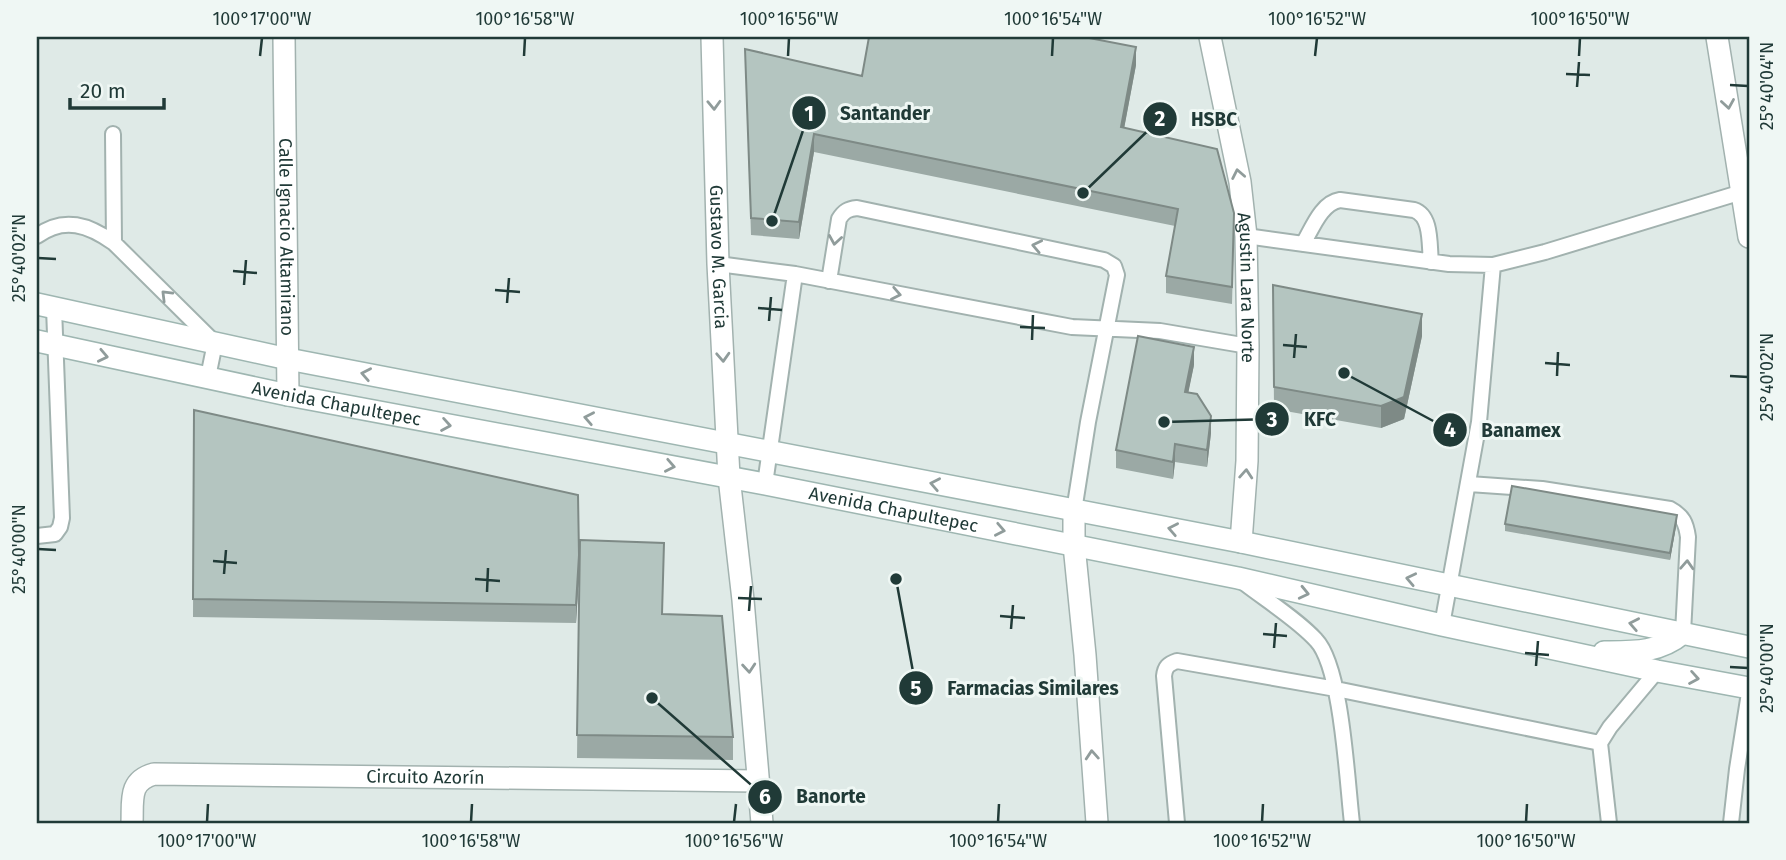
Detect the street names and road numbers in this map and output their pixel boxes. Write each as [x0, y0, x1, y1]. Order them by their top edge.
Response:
street label: Calle Ignacio Altamirano [274, 138, 298, 336]
street label: Gustavo M. Garcia [705, 184, 732, 330]
street label: Agustin Lara Norte [1232, 211, 1259, 363]
street label: Avenida Chapultepec [250, 377, 423, 431]
street label: Avenida Chapultepec [807, 482, 980, 537]
street label: Circuito Azorín [366, 765, 485, 789]

